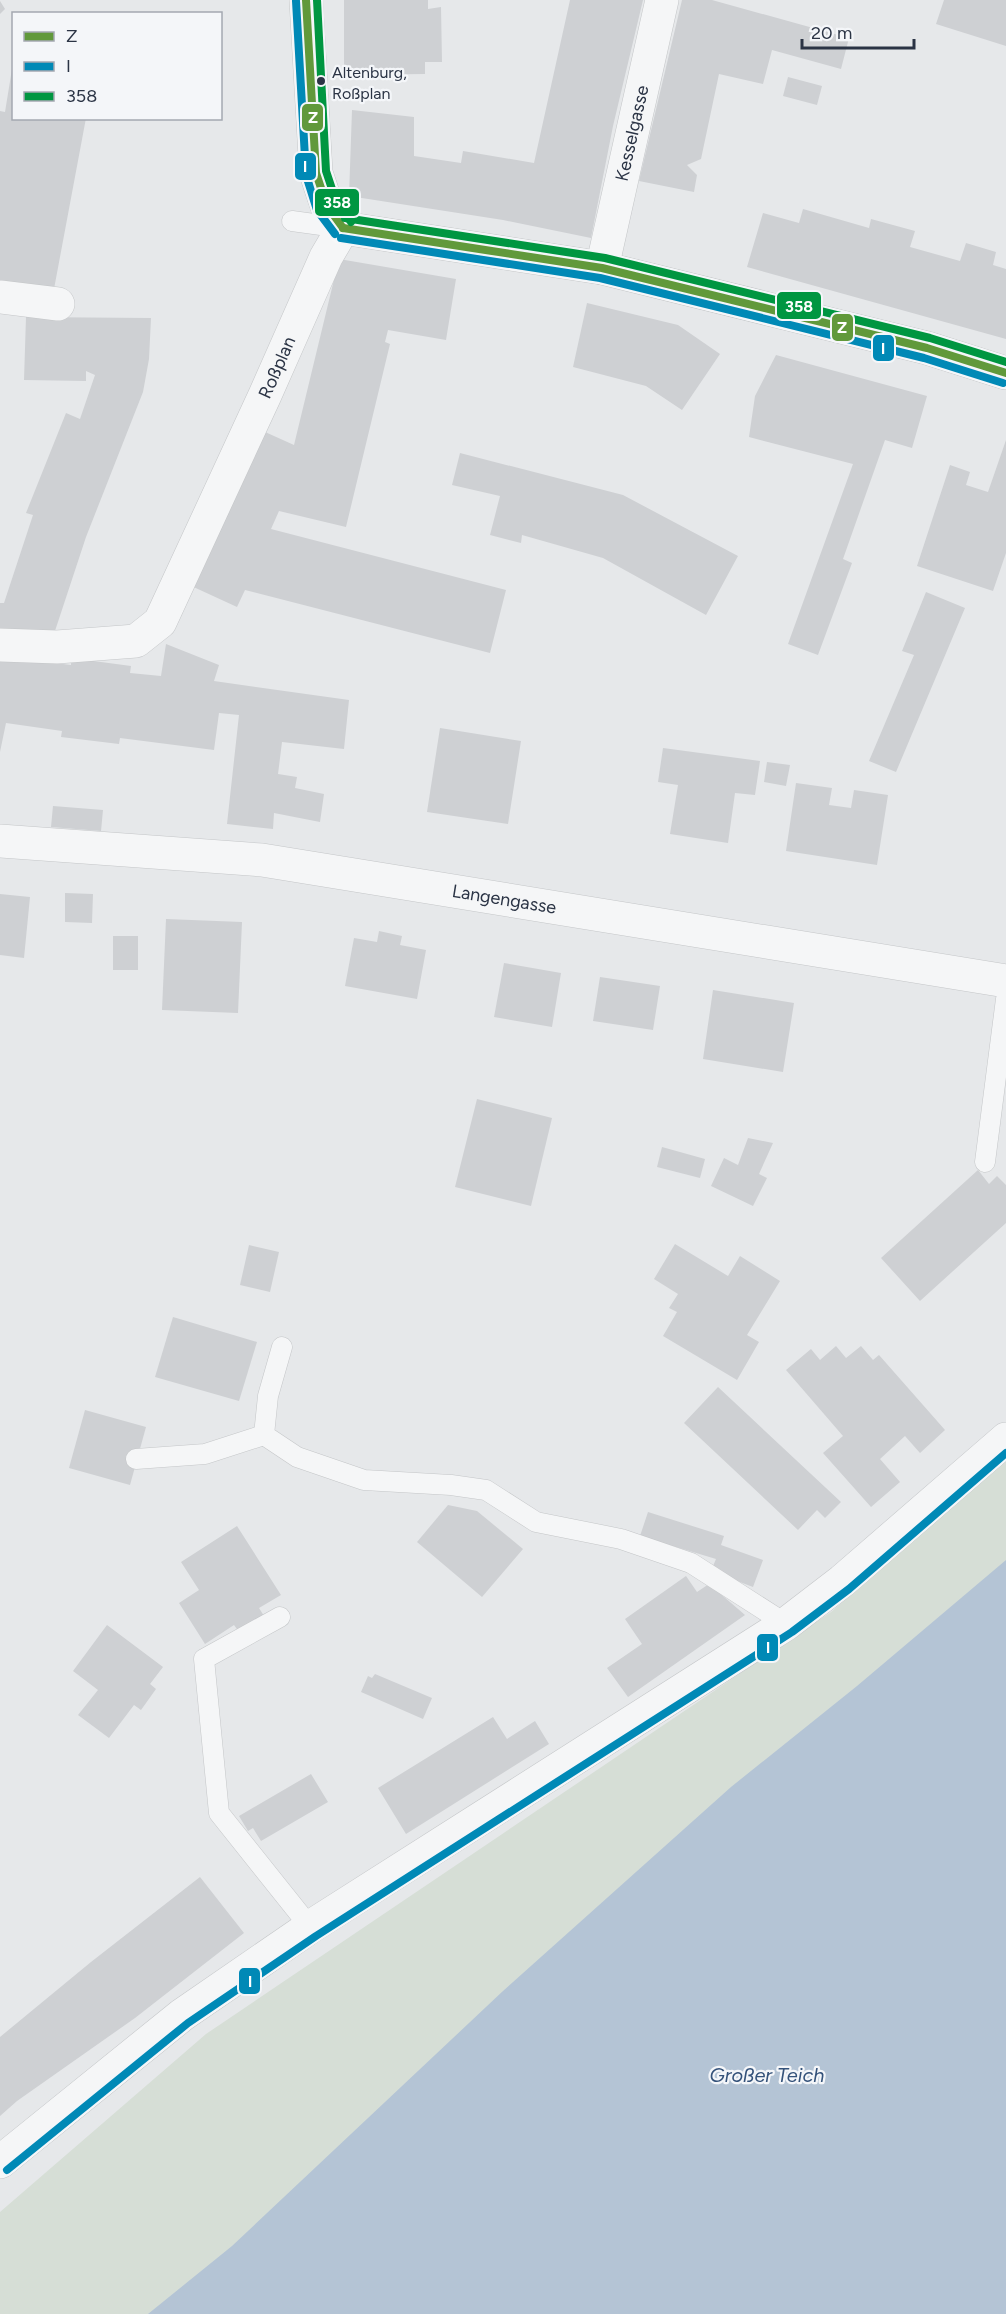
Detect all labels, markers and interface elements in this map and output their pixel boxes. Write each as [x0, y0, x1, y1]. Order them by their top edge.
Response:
legend [12, 12, 222, 120]
scale bar [802, 12, 914, 50]
text: 20 m [811, 22, 852, 44]
text: Z [66, 25, 78, 47]
text: I [66, 55, 71, 77]
place label: Altenburg, Roßplan [332, 63, 407, 103]
marker: Altenburg, Roßplan [315, 75, 327, 87]
street label: Kesselgasse [611, 83, 654, 183]
text: 358 [66, 85, 97, 107]
line badge: Z [301, 103, 324, 132]
text: Z [308, 108, 318, 127]
line badge: I [294, 152, 317, 181]
text: I [303, 157, 307, 176]
line badge: 358 [314, 188, 360, 217]
text: 358 [323, 193, 351, 212]
line badge: 358 [776, 291, 822, 320]
text: 358 [785, 297, 813, 316]
line badge: Z [831, 313, 854, 342]
text: Z [837, 318, 847, 337]
street label: Roßplan [254, 333, 300, 402]
line badge: I [872, 334, 895, 362]
text: I [881, 339, 885, 358]
street label: Langengasse [450, 880, 558, 919]
line badge: I [756, 1633, 779, 1662]
text: I [766, 1638, 770, 1657]
line badge: I [238, 1967, 261, 1995]
text: I [248, 1972, 252, 1991]
water label: Großer Teich [709, 2063, 825, 2087]

